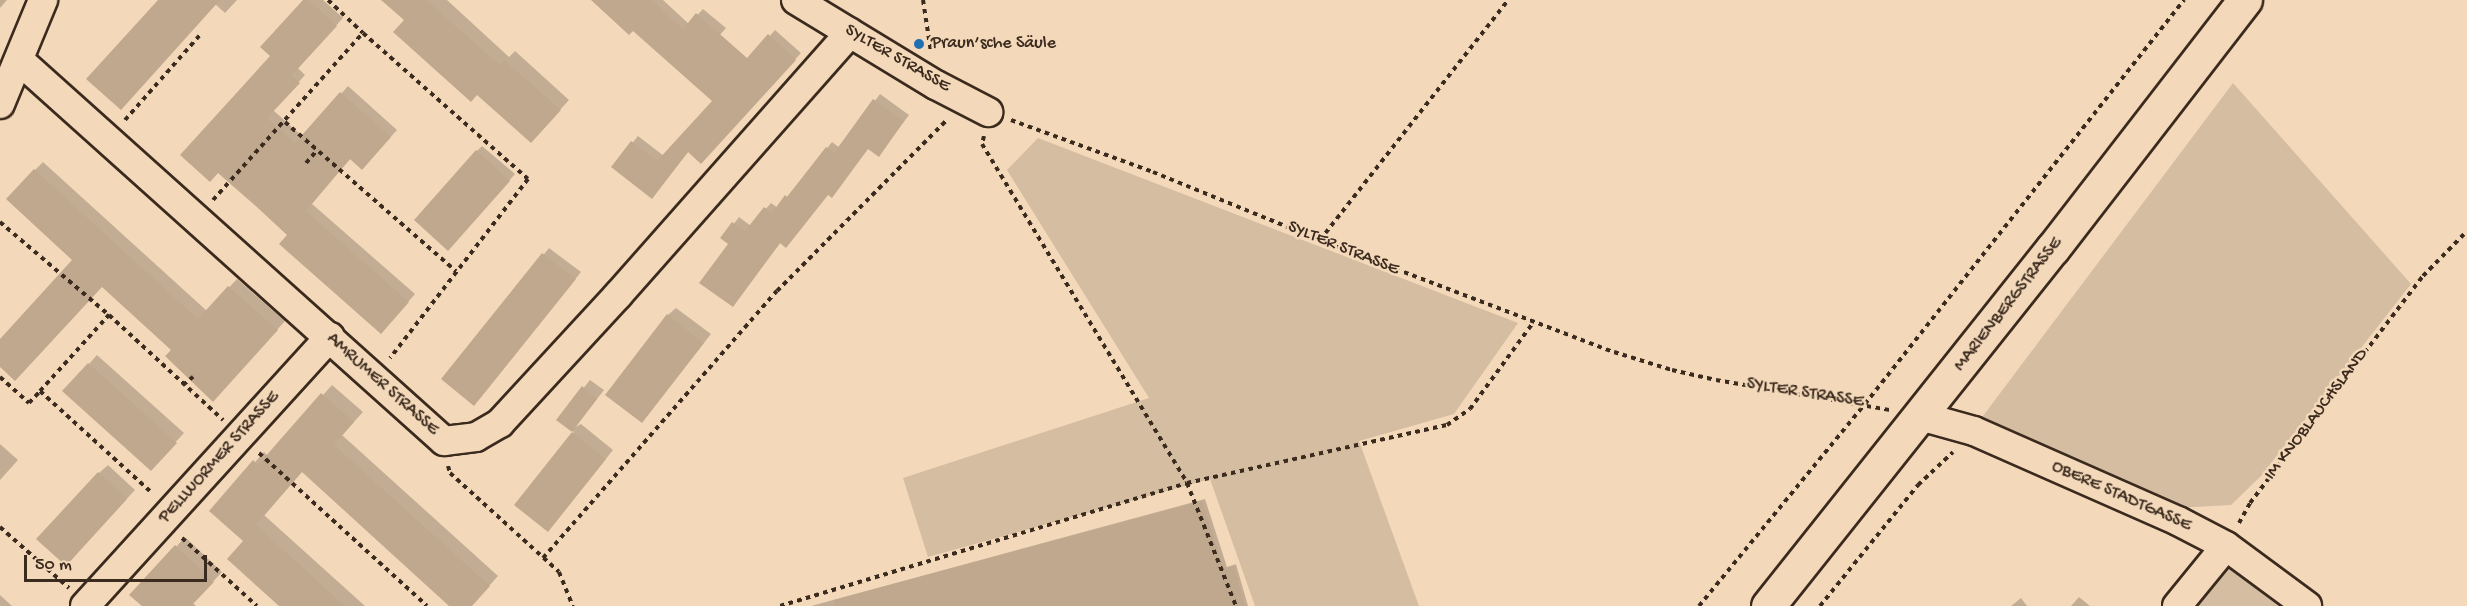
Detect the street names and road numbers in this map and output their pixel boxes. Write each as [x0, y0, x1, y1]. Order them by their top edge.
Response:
street label: SYLTER STRASSE [840, 20, 954, 98]
street label: SYLTER STRASSE [1284, 217, 1402, 281]
street label: MARIENBERGSTRASSE [1950, 234, 2068, 376]
street label: AMRUMER STRASSE [321, 329, 443, 441]
street label: IM KNOBLAUCHSLAND [2260, 345, 2374, 485]
street label: SYLTER STRASSE [1745, 374, 1865, 414]
street label: PELLWORMER STRASSE [155, 387, 285, 529]
street label: OBERE STADTGASSE [2048, 457, 2194, 537]

